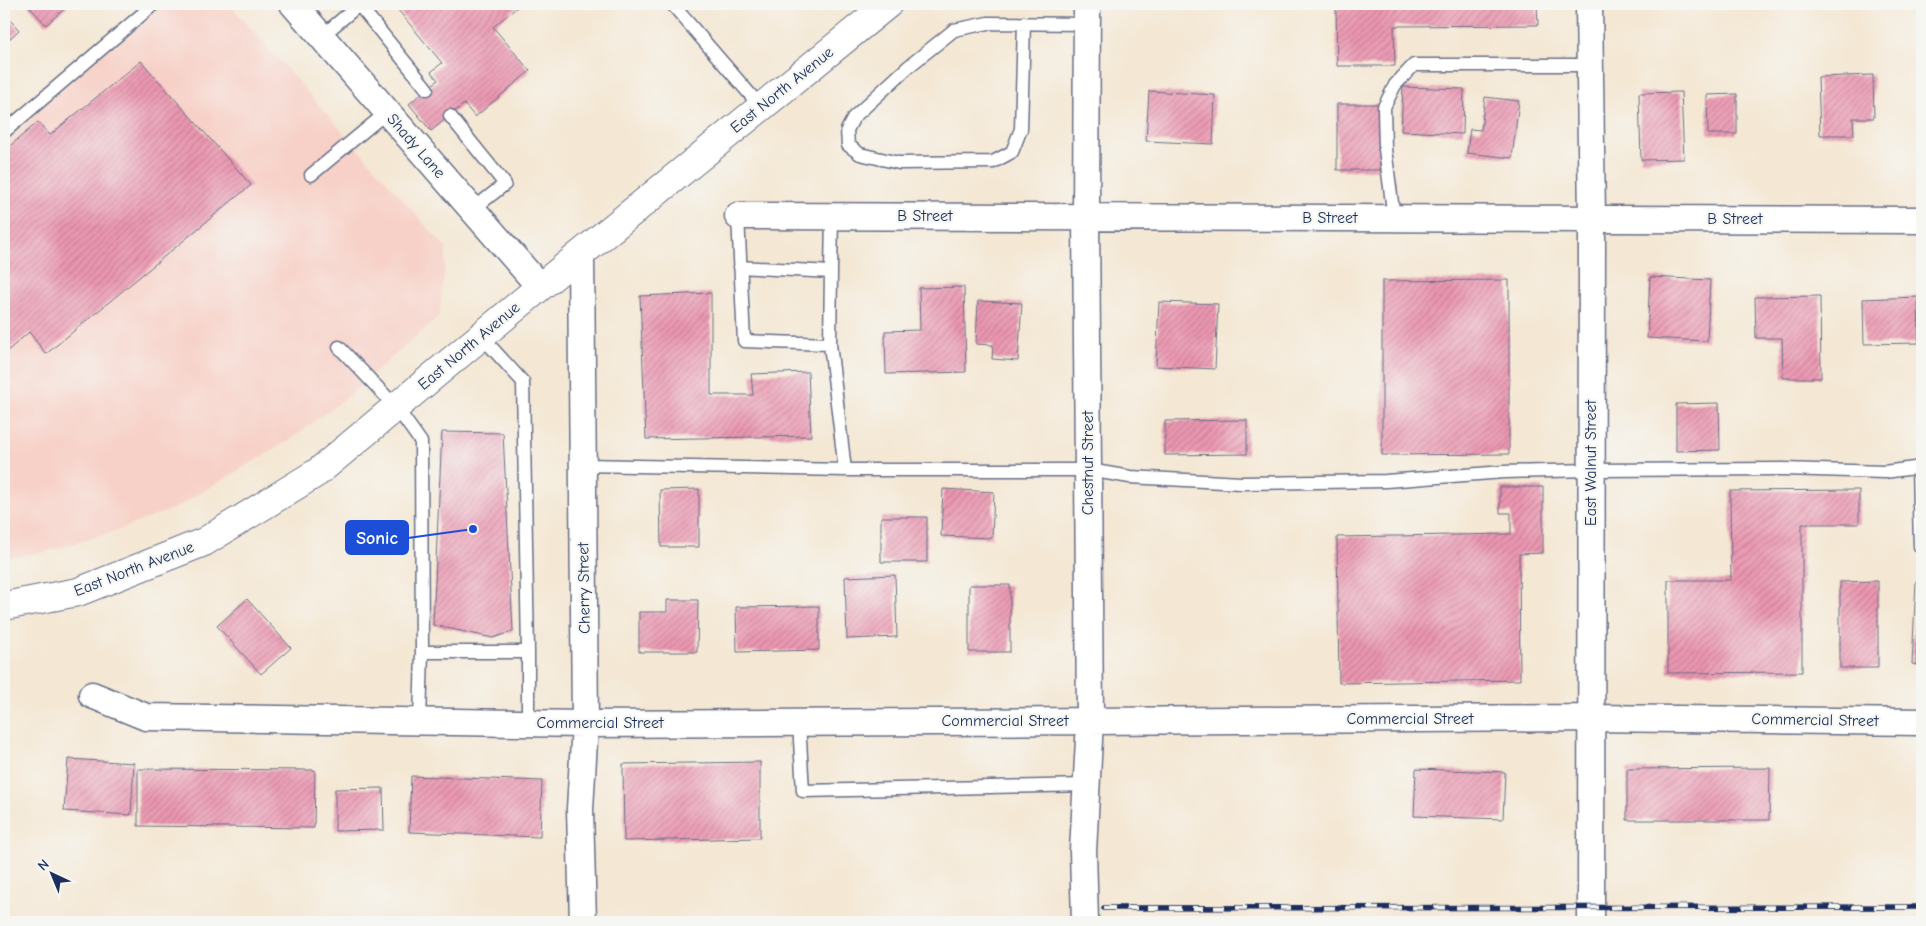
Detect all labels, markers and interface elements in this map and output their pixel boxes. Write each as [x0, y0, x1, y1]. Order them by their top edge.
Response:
street label: East North Avenue [727, 43, 837, 137]
street label: Shady Lane [383, 110, 449, 182]
street label: B Street [897, 207, 953, 225]
street label: B Street [1302, 209, 1358, 227]
street label: B Street [1707, 210, 1763, 228]
street label: East North Avenue [415, 298, 523, 394]
street label: East Walnut Street [1582, 400, 1600, 526]
street label: Chestnut Street [1079, 410, 1097, 515]
callout: Sonic [346, 521, 408, 554]
text: Sonic [356, 528, 398, 549]
street label: East North Avenue [71, 538, 197, 600]
street label: Cherry Street [574, 542, 594, 634]
street label: Commercial Street [1346, 710, 1474, 728]
street label: Commercial Street [1751, 710, 1879, 730]
street label: Commercial Street [941, 712, 1069, 730]
street label: Commercial Street [536, 714, 664, 732]
north arrow [28, 848, 78, 898]
text: N [34, 856, 53, 874]

